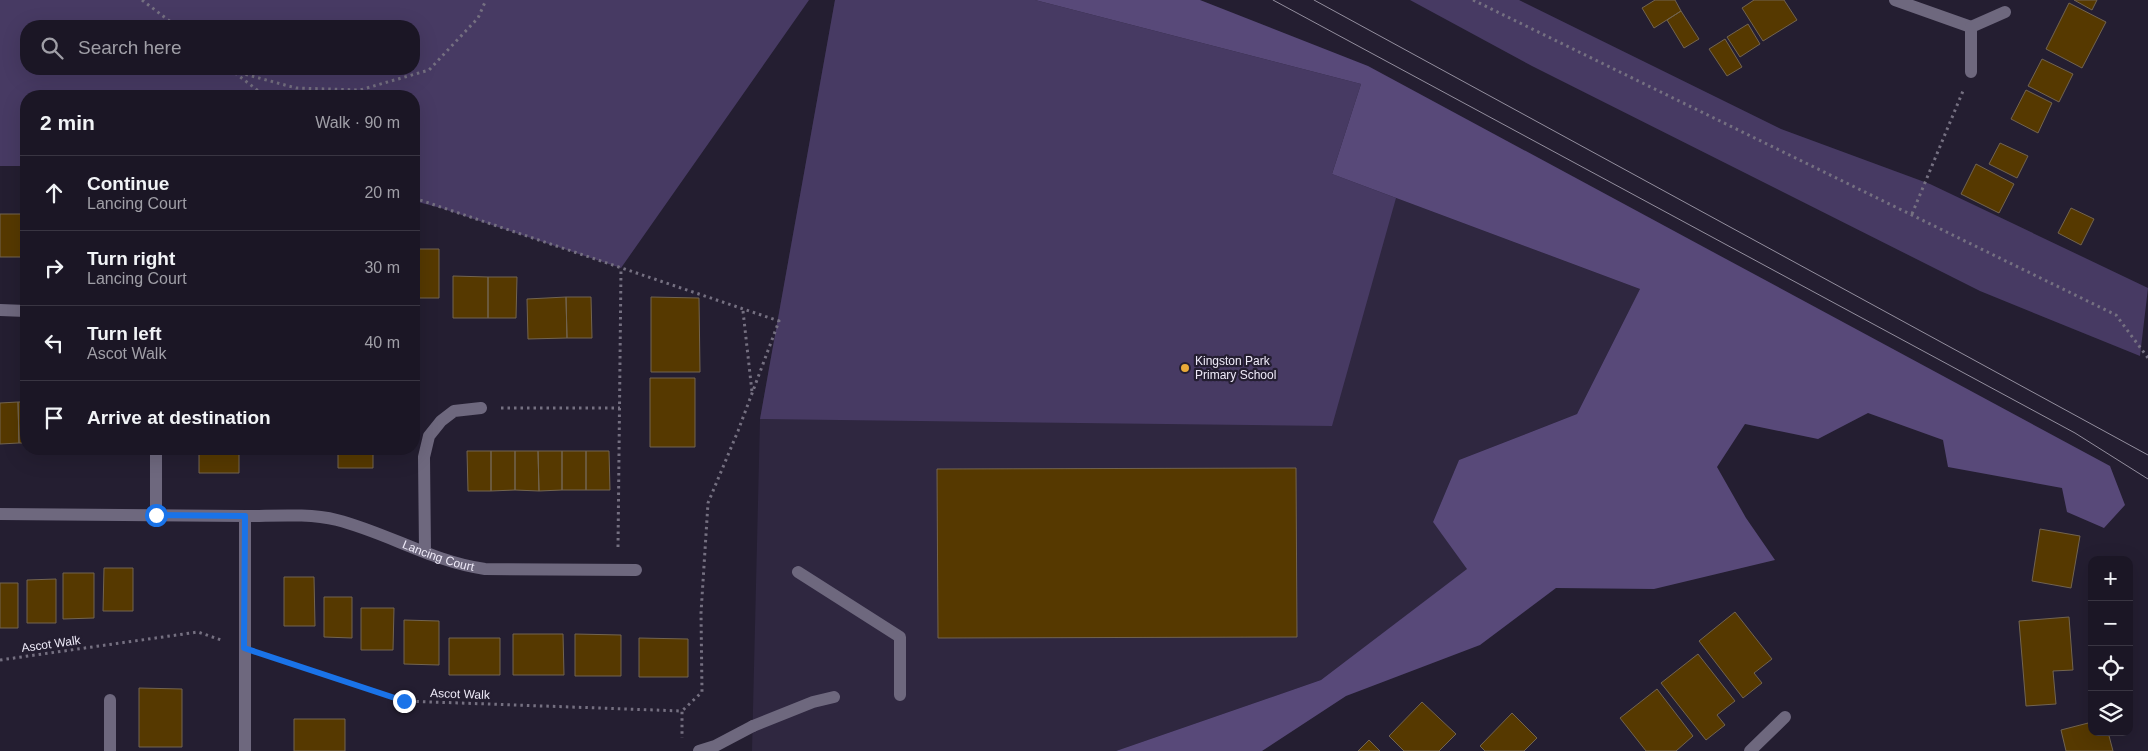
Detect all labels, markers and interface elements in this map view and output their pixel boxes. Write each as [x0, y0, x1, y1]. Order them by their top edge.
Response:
search box [20, 20, 420, 75]
icon: search [38, 34, 66, 62]
text: Search here [78, 37, 182, 58]
text: 2 min [40, 111, 95, 134]
text: Walk · 90 m [315, 114, 400, 131]
text: Continue [87, 173, 169, 194]
icon: ahead [40, 179, 68, 207]
text: 20 m [364, 184, 400, 201]
text: Lancing Court [87, 195, 187, 212]
text: Turn right [87, 248, 175, 269]
icon: right [40, 254, 68, 282]
text: 30 m [364, 259, 400, 276]
text: Lancing Court [87, 270, 187, 287]
text: Turn left [87, 323, 162, 344]
icon: left [40, 329, 68, 357]
text: 40 m [364, 334, 400, 351]
text: Ascot Walk [87, 345, 166, 362]
place label: Kingston Park Primary School [1195, 354, 1276, 382]
marker: Kingston Park Primary School [1179, 362, 1191, 374]
icon: arrive [40, 404, 68, 432]
text: Arrive at destination [87, 407, 271, 428]
route start [145, 504, 168, 527]
street label: Lancing Court [400, 537, 476, 574]
map controls [2088, 556, 2133, 736]
button: + [2088, 556, 2133, 601]
button: − [2088, 601, 2133, 646]
street label: Ascot Walk [21, 633, 82, 655]
button: locate [2088, 646, 2133, 691]
street label: Ascot Walk [430, 686, 491, 702]
route end [393, 690, 416, 713]
button: layers [2088, 691, 2133, 736]

